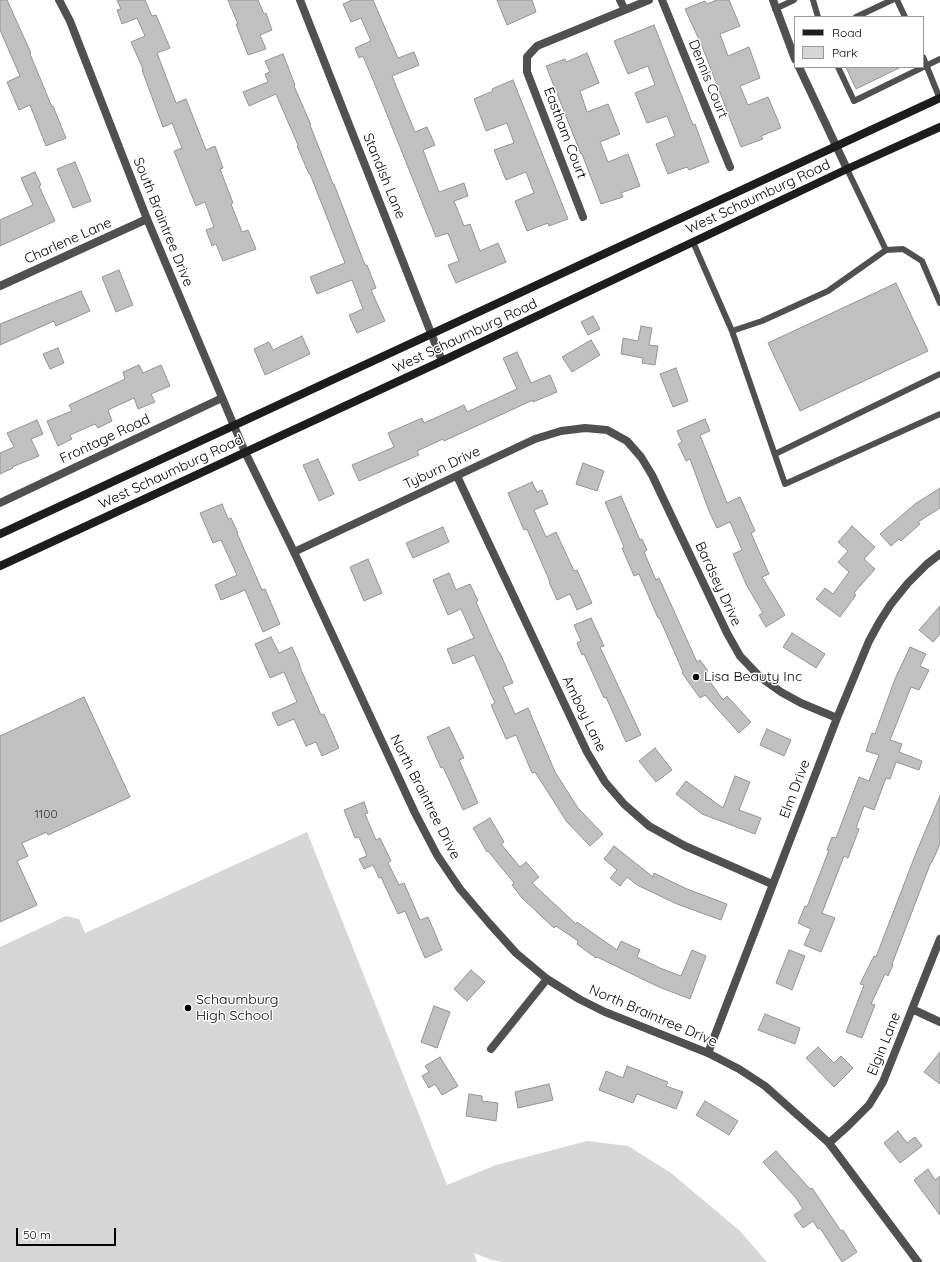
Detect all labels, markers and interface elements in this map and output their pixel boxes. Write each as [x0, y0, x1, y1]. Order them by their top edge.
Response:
legend [794, 16, 924, 68]
text: Road [832, 25, 862, 40]
street label: Dennis Court [685, 37, 731, 121]
text: Park [832, 45, 857, 60]
street label: Eastham Court [540, 85, 590, 181]
street label: Standish Lane [359, 131, 409, 221]
street label: South Braintree Drive [129, 155, 197, 289]
street label: West Schaumburg Road [683, 156, 833, 238]
street label: Charlene Lane [22, 214, 114, 268]
street label: West Schaumburg Road [390, 295, 540, 377]
street label: Frontage Road [57, 411, 153, 467]
street label: West Schaumburg Road [96, 431, 246, 513]
street label: Tyburn Drive [401, 443, 483, 493]
street label: Bardsey Drive [691, 539, 745, 629]
place label: Lisa Beauty Inc [704, 669, 802, 685]
marker: Lisa Beauty Inc [691, 672, 701, 682]
street label: Amboy Lane [558, 673, 610, 755]
street label: North Braintree Drive [386, 732, 464, 862]
street label: Elm Drive [776, 757, 814, 821]
house number: 1100 [34, 807, 58, 821]
street label: North Braintree Drive [586, 981, 720, 1051]
place label: Schaumburg High School [196, 992, 279, 1024]
marker: Schaumburg High School [183, 1003, 193, 1013]
street label: Elgin Lane [864, 1010, 904, 1078]
scale bar [18, 1220, 118, 1246]
text: 50 m [23, 1227, 51, 1242]

